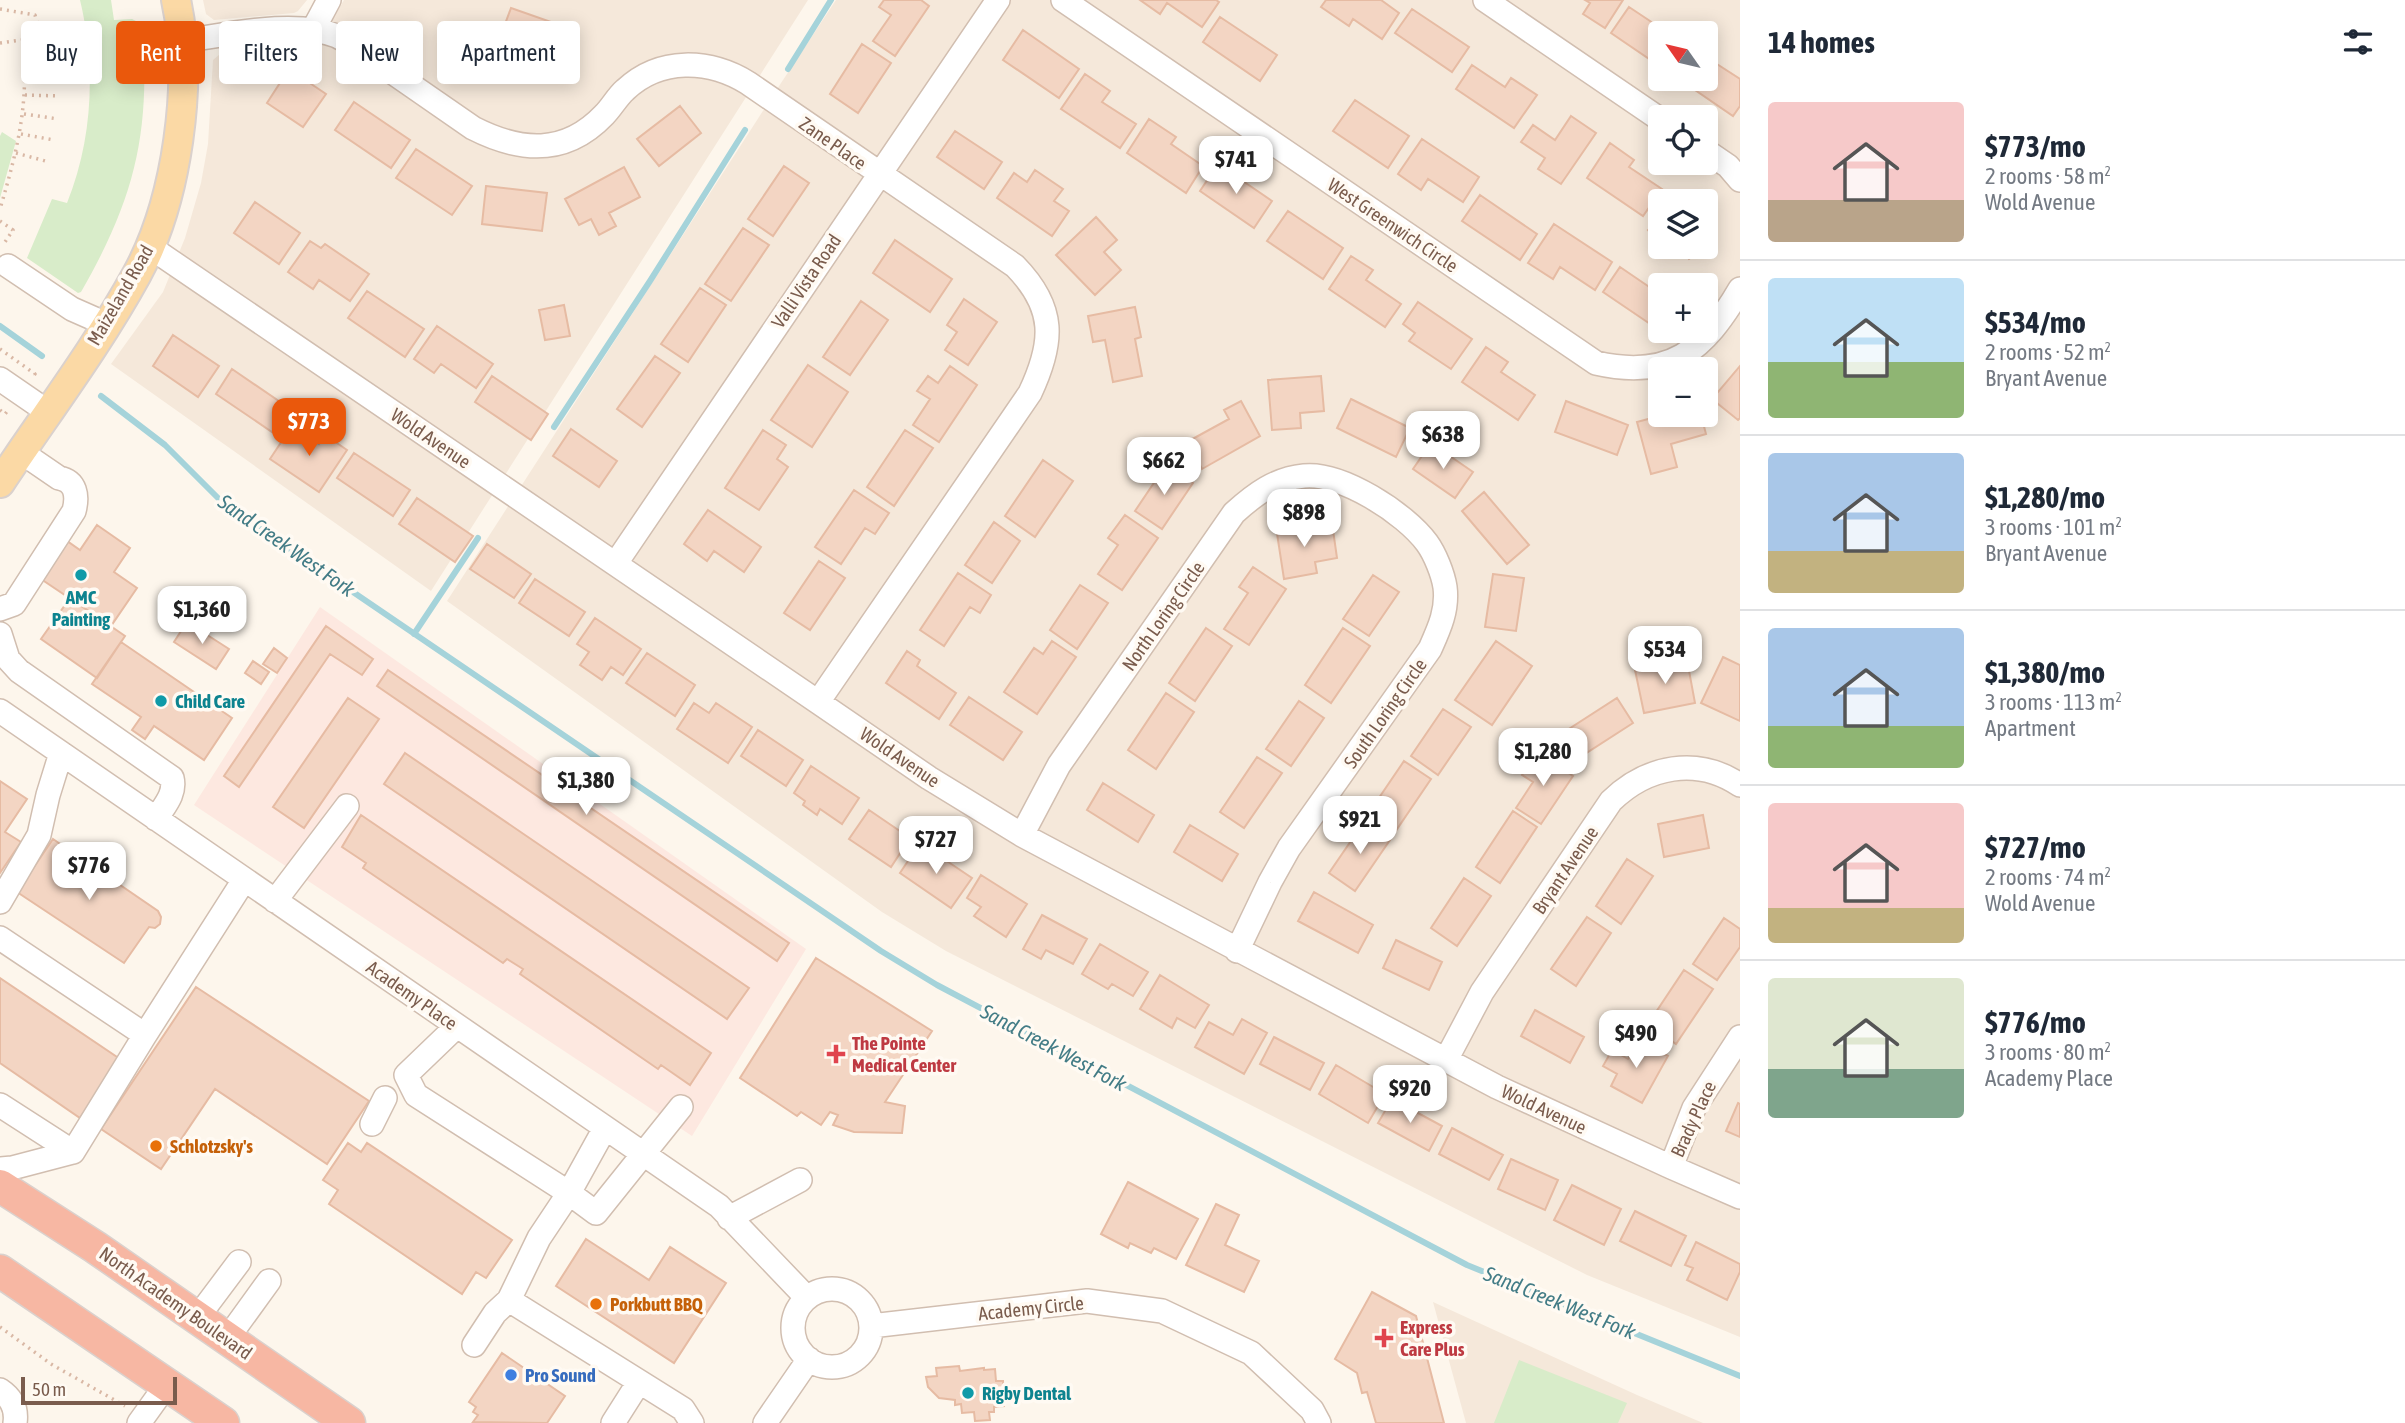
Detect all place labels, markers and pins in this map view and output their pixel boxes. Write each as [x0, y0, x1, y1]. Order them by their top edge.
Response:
pin: $741 [1195, 136, 1277, 196]
pin: $773 [268, 398, 350, 458]
pin: $638 [1402, 412, 1484, 471]
pin: $662 [1123, 438, 1205, 497]
pin: $898 [1263, 490, 1345, 549]
marker: AMC Painting [73, 567, 89, 583]
place label: AMC Painting [52, 586, 111, 630]
pin: $1,360 [145, 586, 259, 646]
pin: $534 [1624, 626, 1706, 686]
place label: Child Care [175, 690, 246, 712]
marker: Child Care [153, 693, 169, 709]
pin: $1,280 [1486, 728, 1600, 788]
pin: $1,380 [529, 758, 643, 817]
pin: $921 [1319, 796, 1401, 856]
pin: $727 [895, 816, 977, 876]
pin: $776 [48, 842, 130, 902]
pin: $490 [1595, 1010, 1677, 1070]
place label: The Pointe Medical Center [852, 1032, 956, 1076]
marker: The Pointe Medical Center [826, 1044, 846, 1064]
pin: $920 [1369, 1066, 1451, 1125]
place label: Schlotzsky's [170, 1135, 253, 1157]
marker: Schlotzsky's [148, 1138, 164, 1154]
place label: Porkbutt BBQ [610, 1293, 703, 1315]
marker: Porkbutt BBQ [588, 1296, 604, 1312]
place label: Express Care Plus [1400, 1316, 1465, 1360]
marker: Express Care Plus [1374, 1328, 1394, 1348]
place label: Pro Sound [525, 1364, 596, 1386]
marker: Pro Sound [503, 1367, 519, 1383]
place label: Rigby Dental [982, 1382, 1072, 1404]
marker: Rigby Dental [960, 1385, 976, 1401]

